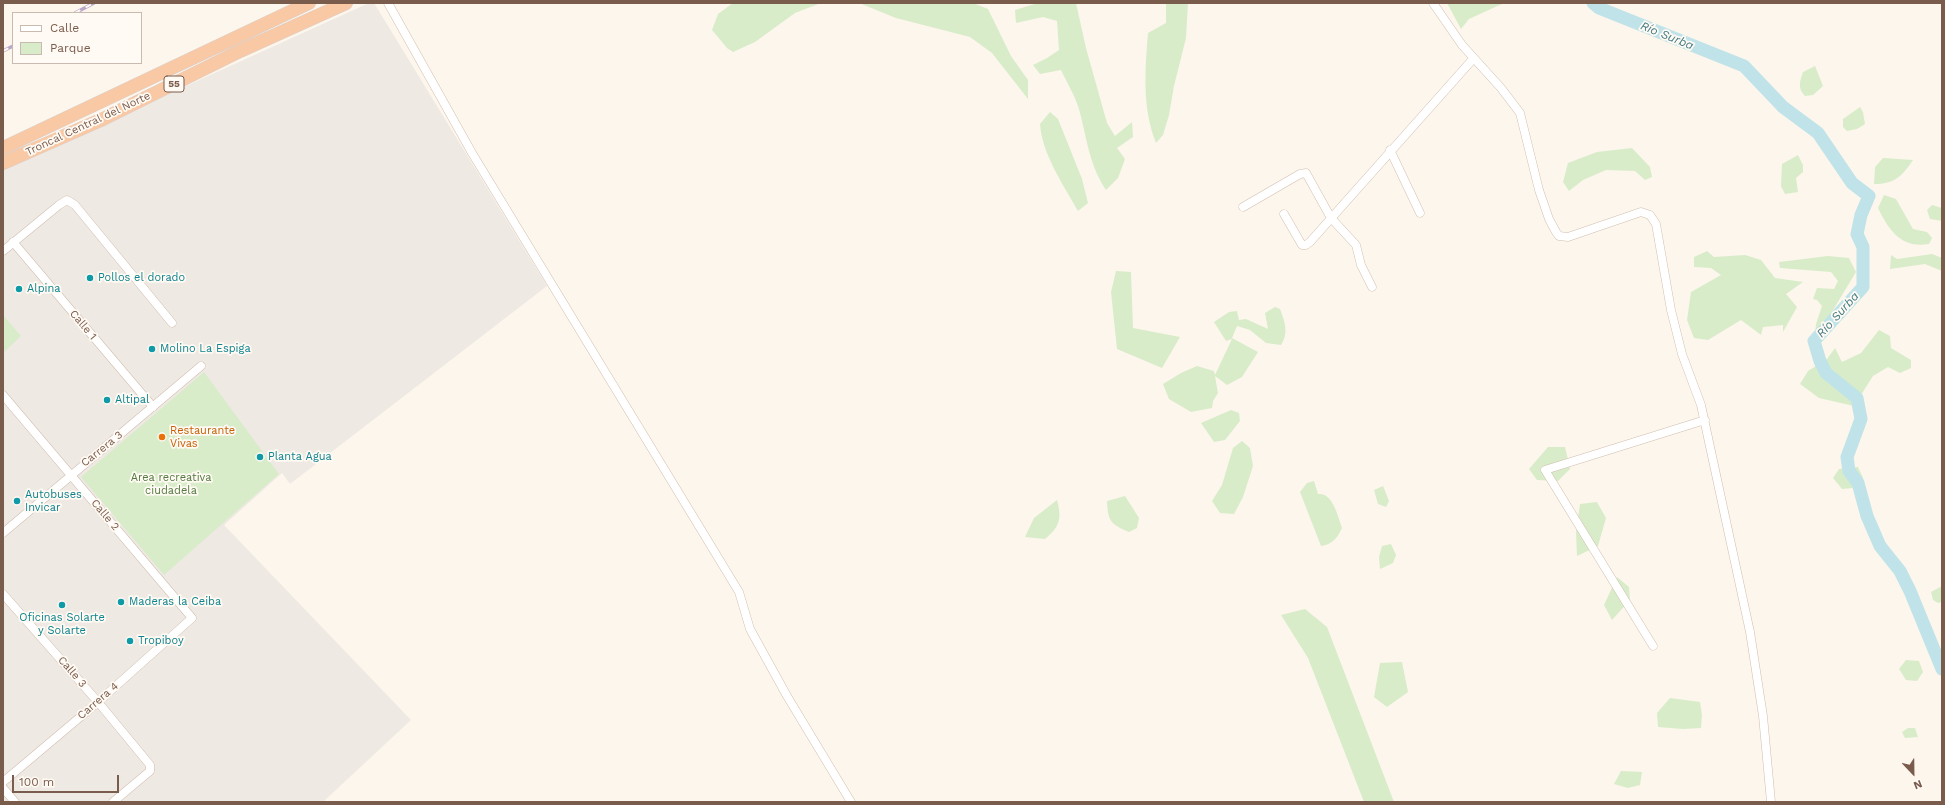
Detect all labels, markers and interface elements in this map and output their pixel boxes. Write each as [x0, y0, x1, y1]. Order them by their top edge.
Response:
legend [12, 12, 142, 64]
water label: Río Surba [1638, 19, 1696, 53]
text: Calle [50, 21, 79, 35]
text: Parque [50, 41, 91, 55]
road number: 55 [164, 76, 184, 92]
street label: Troncal Central del Norte [24, 89, 152, 159]
place label: Pollos el dorado [98, 271, 185, 285]
marker: Pollos el dorado [85, 273, 95, 283]
place label: Alpina [27, 282, 60, 296]
marker: Alpina [14, 284, 24, 294]
water label: Río Surba [1814, 289, 1862, 341]
street label: Calle 1 [67, 307, 99, 343]
place label: Molino La Espiga [160, 342, 251, 356]
marker: Molino La Espiga [147, 344, 157, 354]
place label: Altipal [115, 393, 149, 407]
marker: Altipal [102, 395, 112, 405]
place label: Restaurante Vivas [170, 424, 235, 450]
street label: Carrera 3 [79, 428, 125, 470]
marker: Restaurante Vivas [157, 432, 167, 442]
place label: Planta Agua [268, 450, 332, 464]
marker: Planta Agua [255, 452, 265, 462]
park label: Area recreativa ciudadela [131, 471, 211, 497]
place label: Autobuses Invicar [25, 488, 82, 514]
marker: Autobuses Invicar [12, 496, 22, 506]
street label: Calle 2 [88, 497, 122, 533]
place label: Maderas la Ceiba [129, 595, 221, 609]
marker: Maderas la Ceiba [116, 597, 126, 607]
marker: Oficinas Solarte y Solarte [57, 600, 67, 610]
place label: Oficinas Solarte y Solarte [19, 611, 105, 637]
place label: Tropiboy [138, 634, 184, 648]
marker: Tropiboy [125, 636, 135, 646]
street label: Calle 3 [55, 654, 89, 690]
street label: Carrera 4 [75, 680, 121, 722]
north arrow [1893, 753, 1933, 793]
scale bar [14, 767, 121, 793]
text: 100 m [19, 775, 54, 789]
text: N [1911, 777, 1924, 792]

